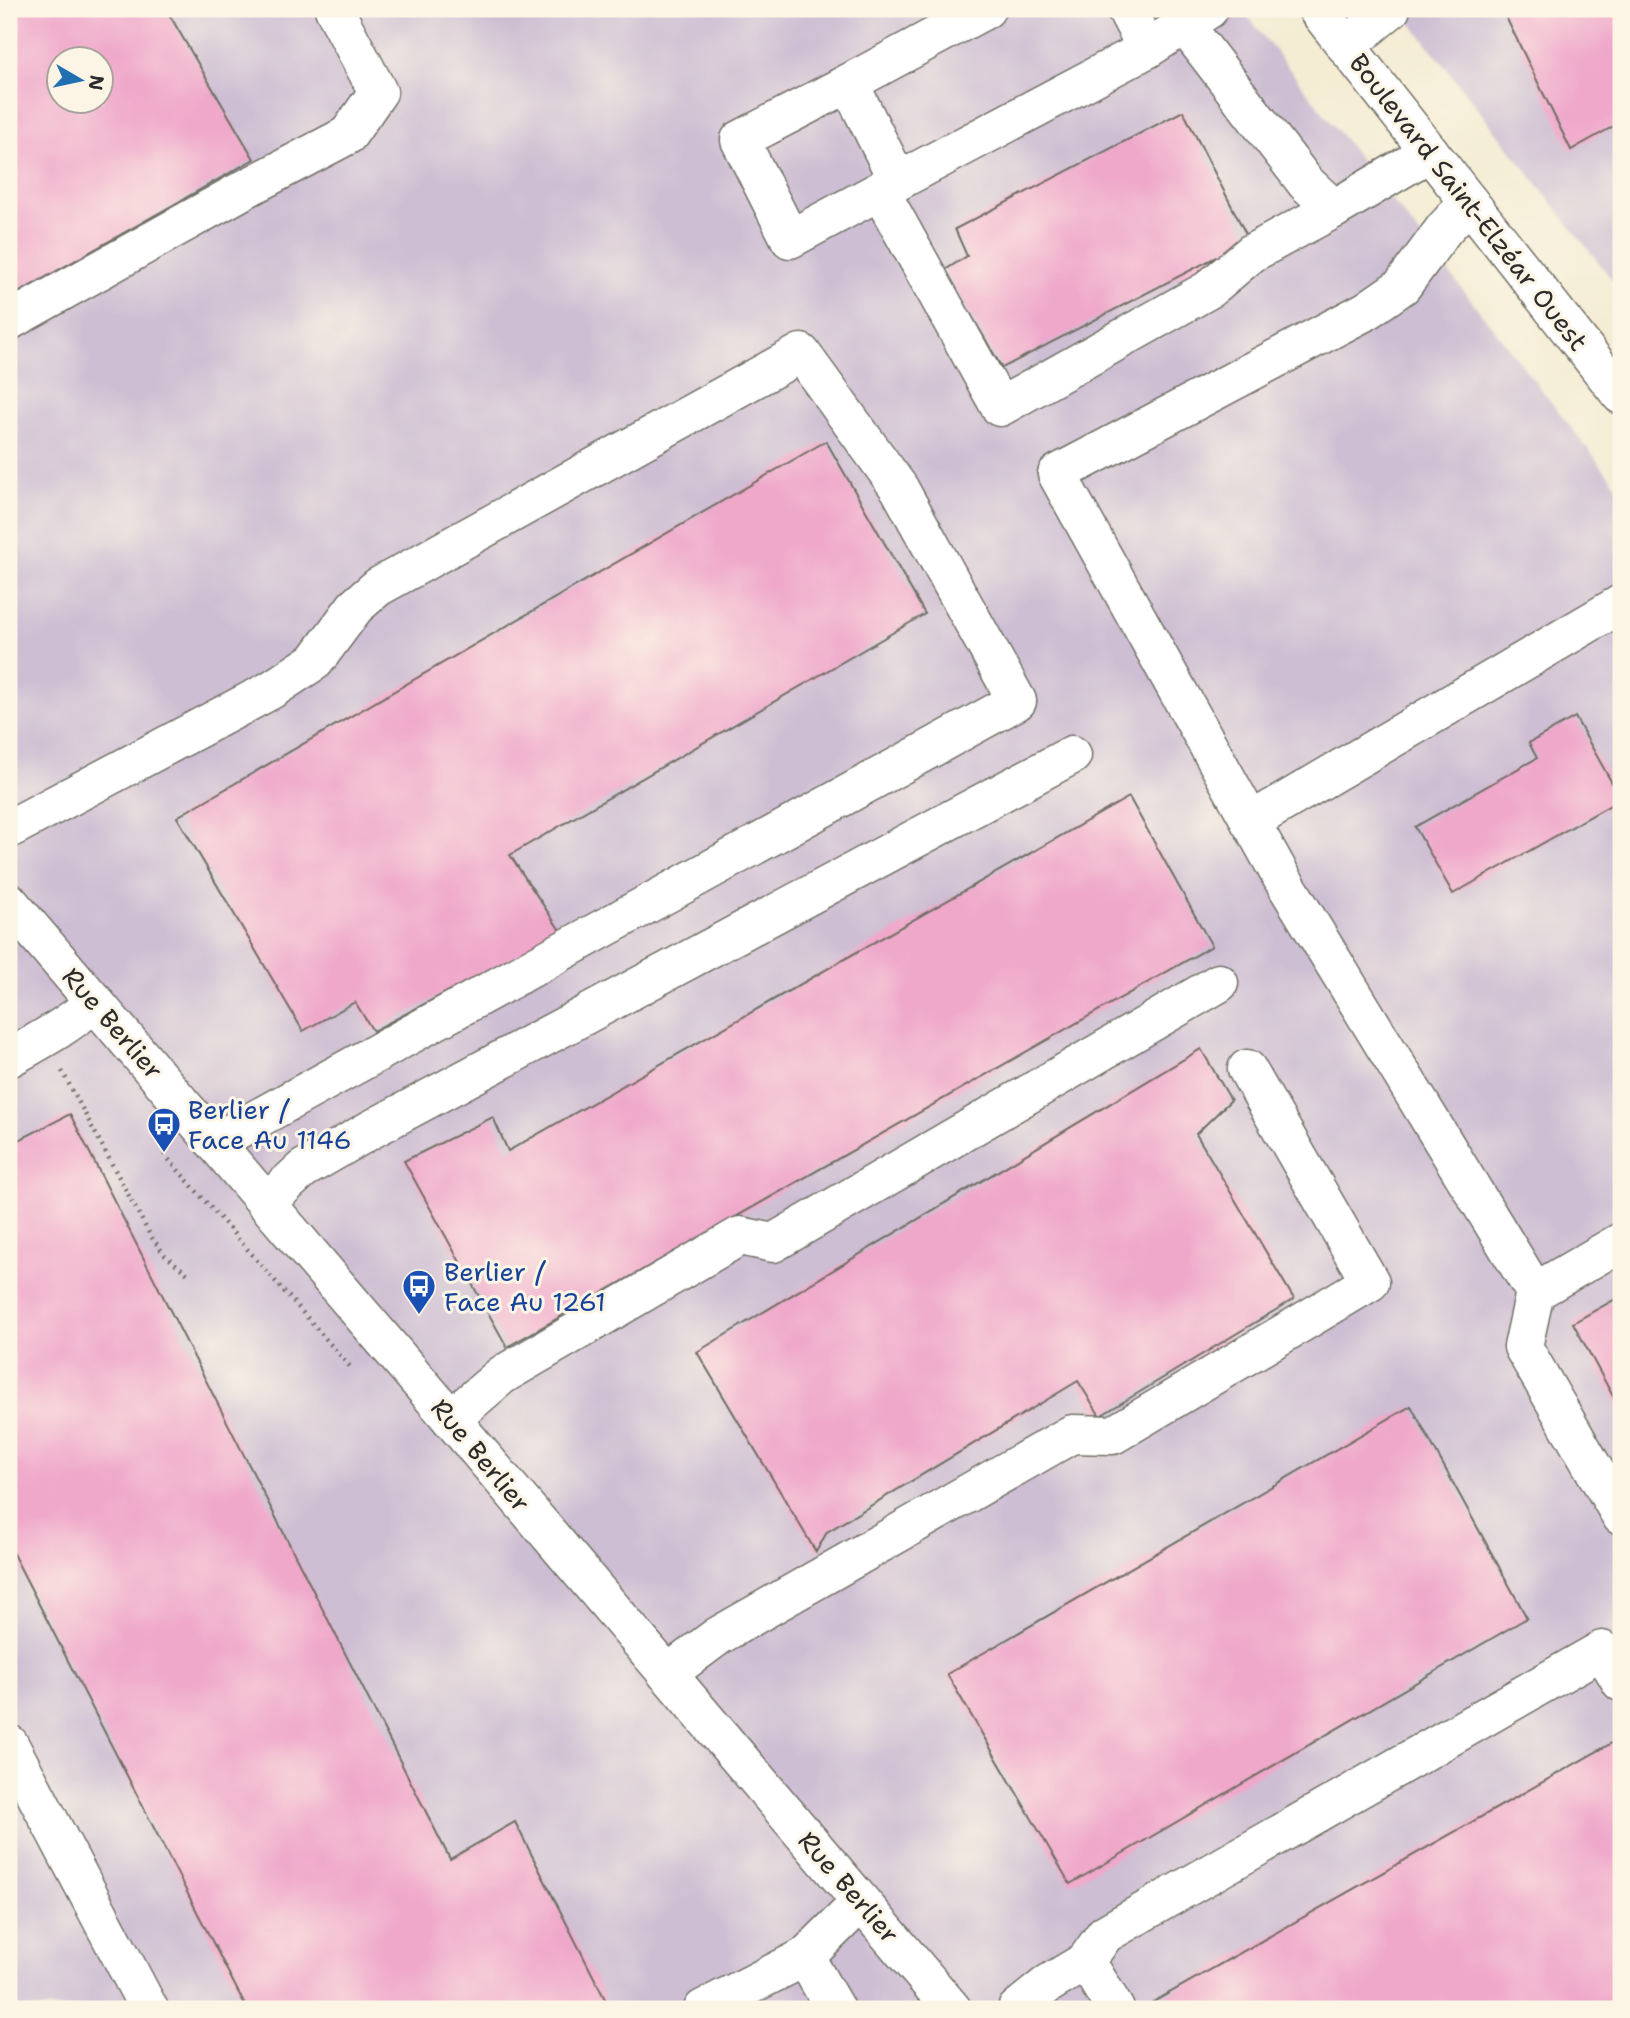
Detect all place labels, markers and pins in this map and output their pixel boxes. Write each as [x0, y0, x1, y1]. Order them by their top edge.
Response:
place label: Berlier / Face Au 1146 [188, 1092, 352, 1157]
bus stop icon: Berlier / Face Au 1146 [145, 1105, 183, 1154]
place label: Berlier / Face Au 1261 [444, 1254, 606, 1319]
bus stop icon: Berlier / Face Au 1261 [400, 1267, 438, 1316]

